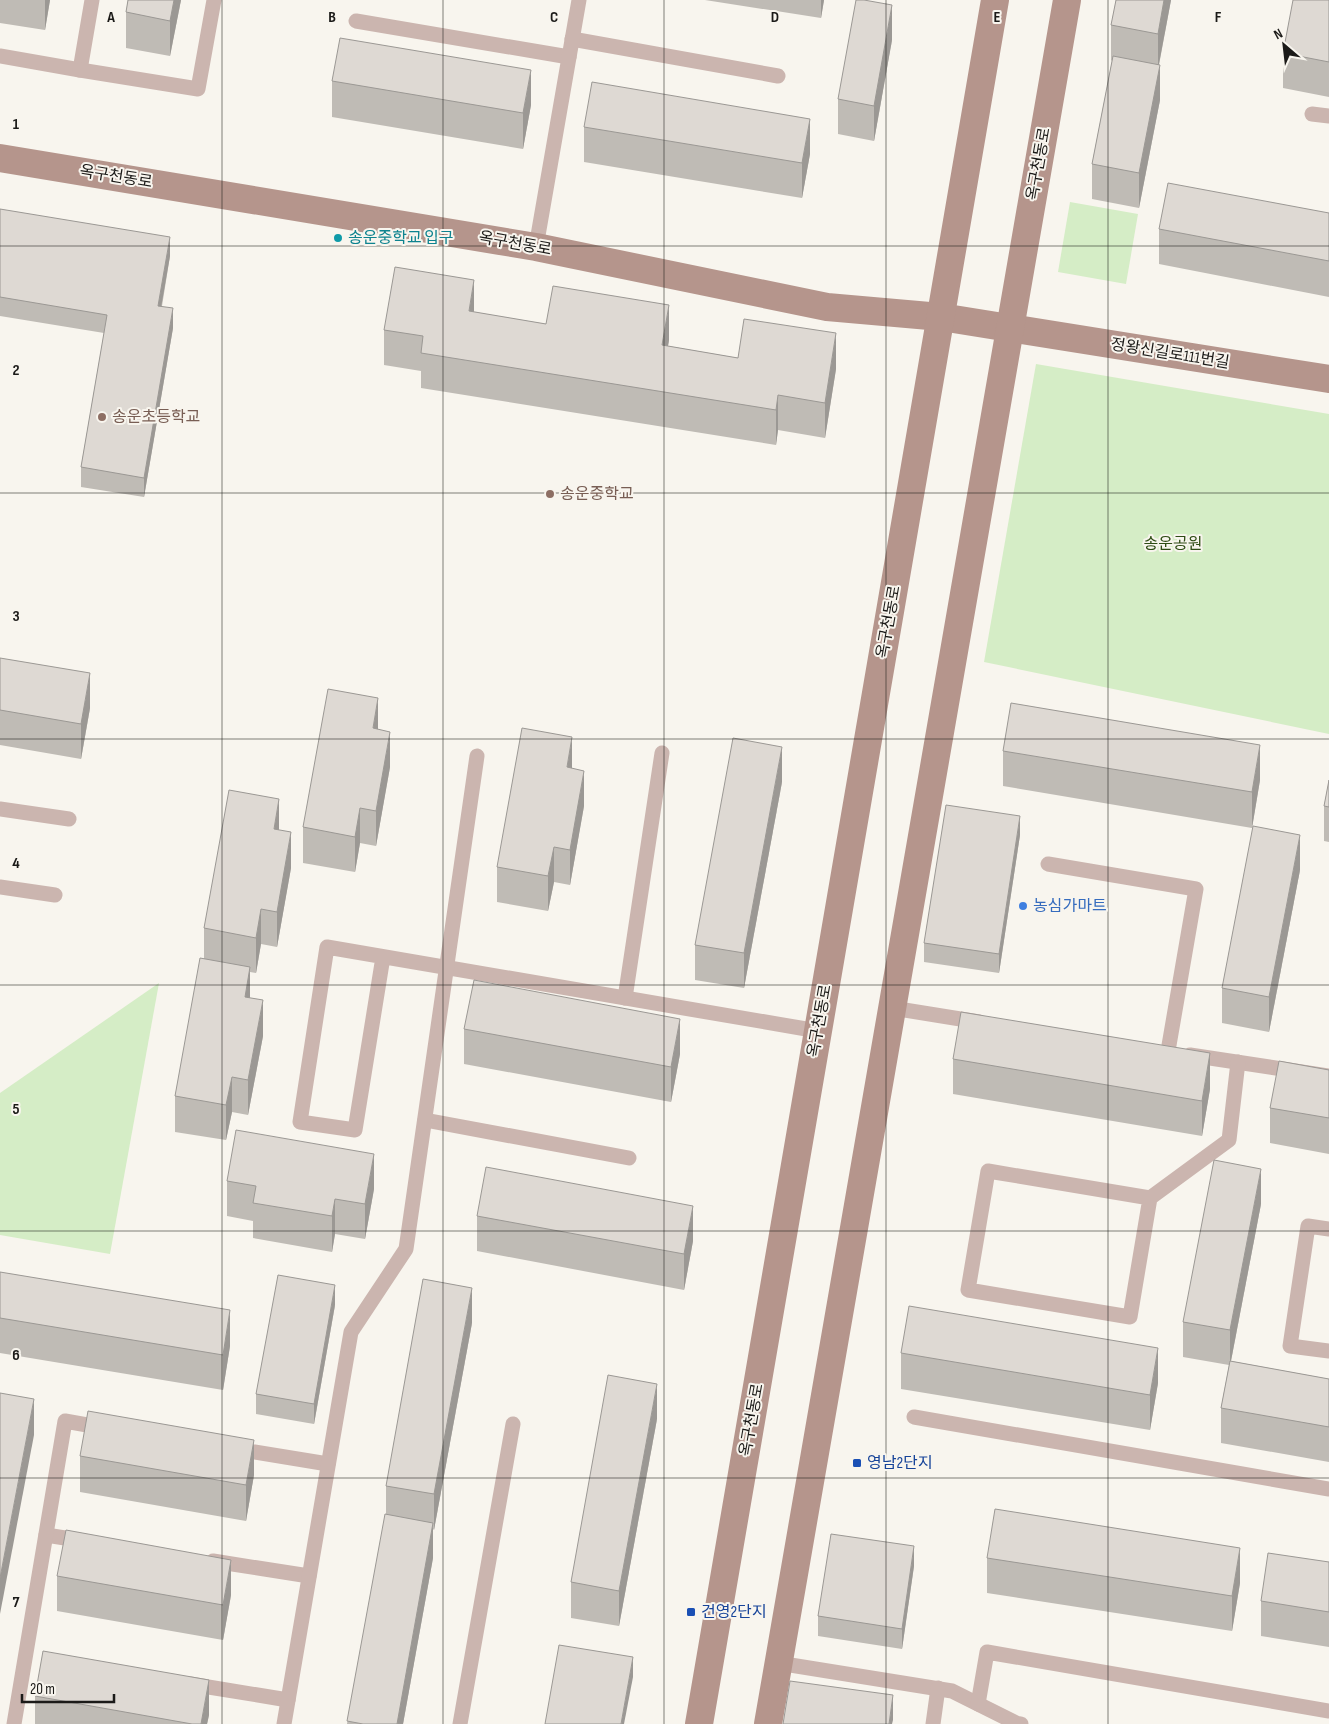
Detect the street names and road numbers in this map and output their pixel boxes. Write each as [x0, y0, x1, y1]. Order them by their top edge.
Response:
street label: 옥구천동로 [1023, 126, 1055, 202]
street label: 옥구천동로 [78, 162, 154, 192]
street label: 옥구천동로 [477, 228, 553, 260]
street label: 정왕신길로111번길 [1109, 335, 1231, 373]
street label: 옥구천동로 [873, 584, 905, 660]
street label: 옥구천동로 [804, 983, 836, 1059]
street label: 옥구천동로 [736, 1382, 768, 1458]

